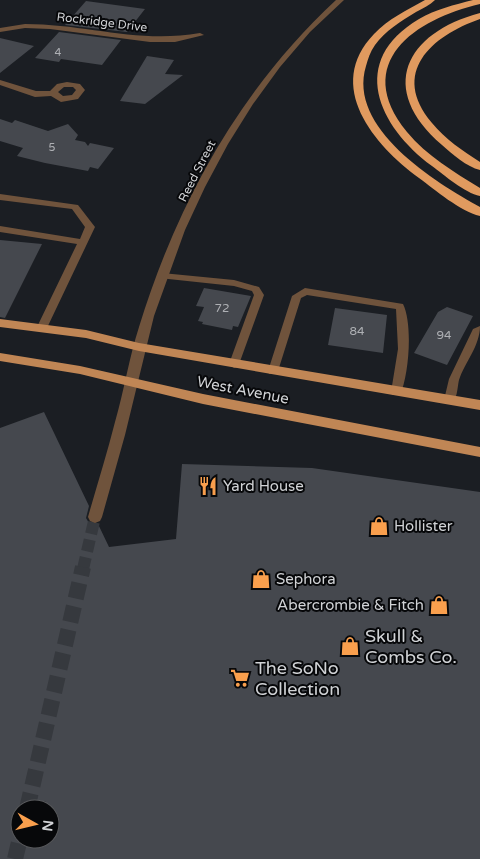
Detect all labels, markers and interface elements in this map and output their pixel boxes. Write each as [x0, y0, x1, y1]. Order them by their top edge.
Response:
street label: Rockridge Drive [56, 10, 148, 35]
house number: 4 [55, 46, 62, 59]
street label: Reed Street [176, 138, 219, 204]
house number: 5 [49, 141, 56, 154]
house number: 72 [214, 301, 230, 315]
house number: 84 [349, 324, 365, 338]
house number: 94 [436, 328, 452, 342]
street label: West Avenue [195, 372, 291, 408]
restaurant icon: Yard House [197, 475, 219, 497]
place label: Yard House [223, 477, 304, 495]
shop icon: Hollister [368, 515, 390, 537]
place label: Hollister [394, 517, 453, 535]
shop icon: Sephora [250, 568, 272, 590]
place label: Sephora [276, 570, 336, 588]
shop icon: Abercrombie & Fitch [428, 594, 450, 616]
place label: Abercrombie & Fitch [277, 596, 424, 614]
place label: Skull & Combs Co. [365, 625, 457, 668]
shop icon: Skull & Combs Co. [339, 635, 361, 657]
place label: The SoNo Collection [255, 657, 340, 700]
supermarket icon: The SoNo Collection [229, 667, 251, 689]
north arrow [10, 799, 60, 849]
text: N [38, 819, 57, 832]

